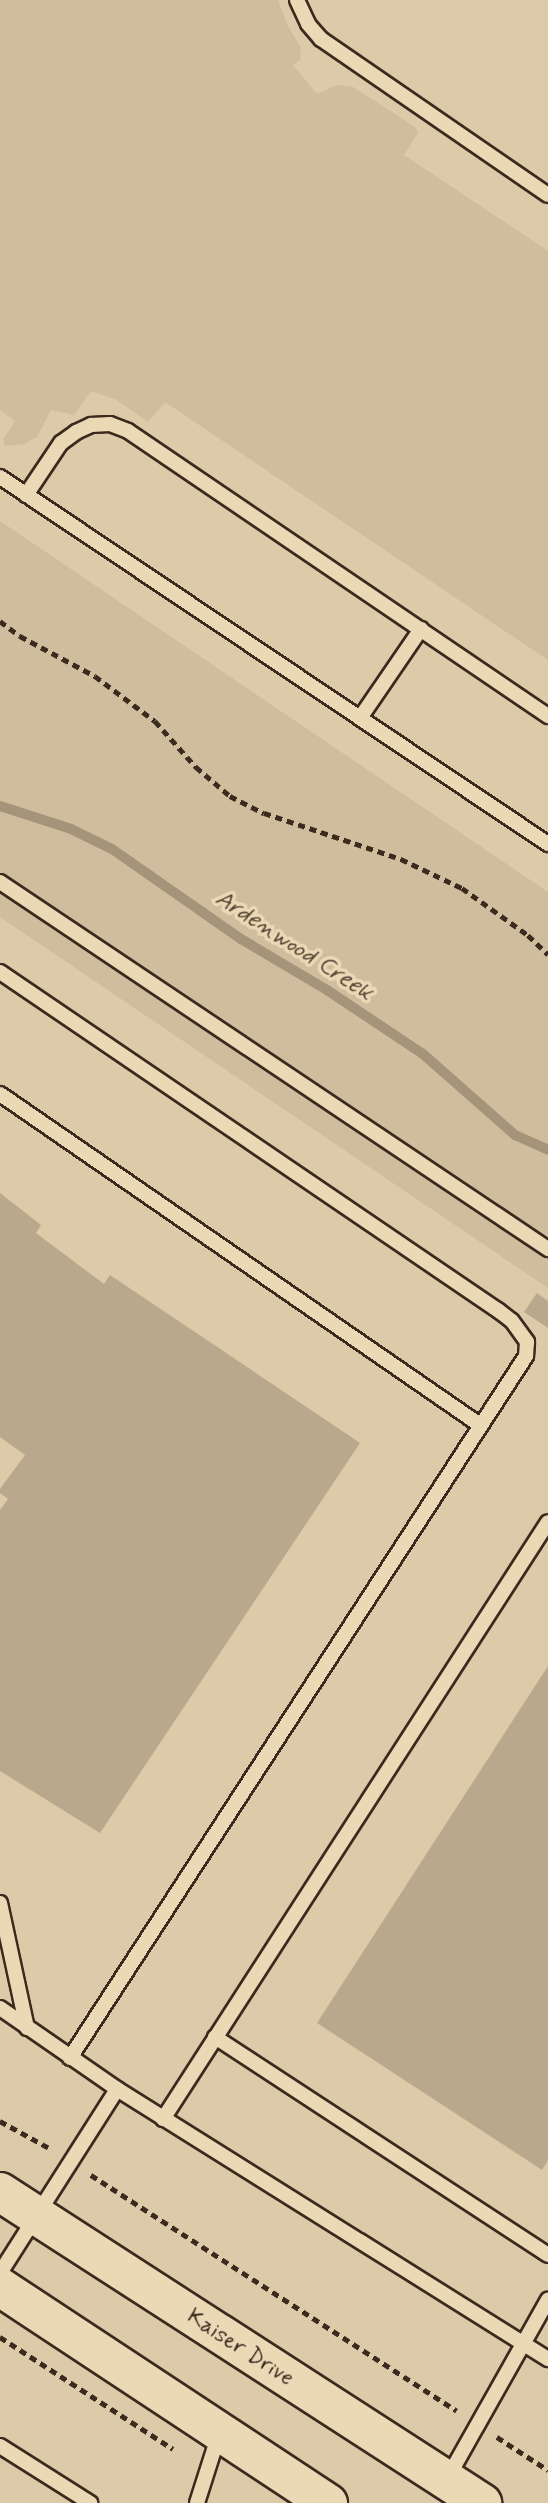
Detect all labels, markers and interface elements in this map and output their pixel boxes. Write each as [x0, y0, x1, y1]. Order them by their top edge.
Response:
water label: Ardenwood Creek [210, 885, 378, 1007]
street label: Kaiser Drive [181, 2303, 299, 2393]

